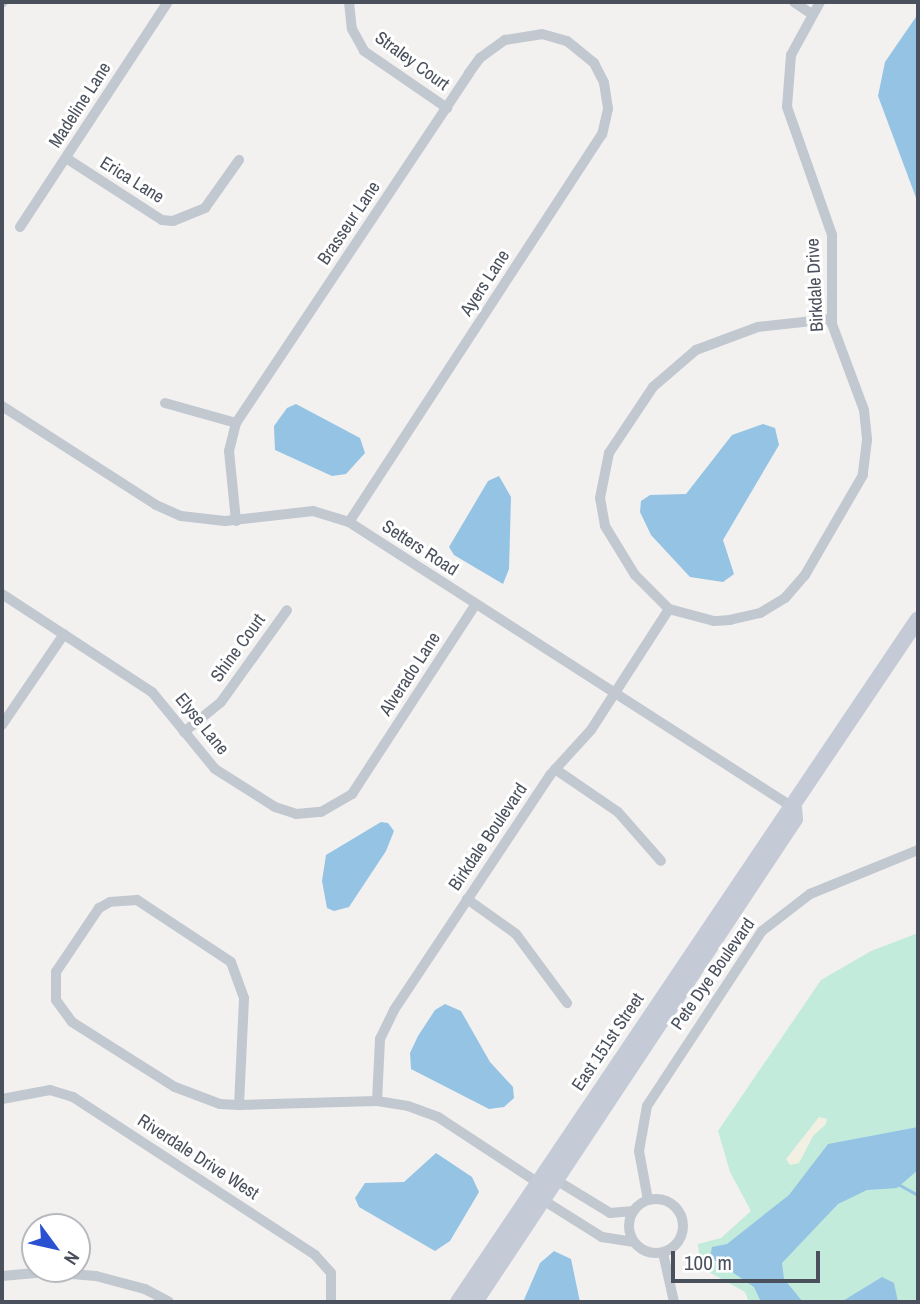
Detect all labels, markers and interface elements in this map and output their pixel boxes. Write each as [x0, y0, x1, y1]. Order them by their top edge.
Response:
street label: Straley Court [371, 27, 453, 95]
street label: Madeline Lane [44, 58, 116, 152]
street label: Erica Lane [96, 152, 168, 208]
street label: Brasseur Lane [313, 177, 385, 269]
street label: Birkdale Drive [802, 238, 828, 332]
street label: Ayers Lane [456, 246, 514, 320]
street label: Setters Road [378, 515, 462, 581]
street label: Shine Court [206, 610, 270, 686]
street label: Alverado Lane [375, 628, 445, 720]
street label: Elyse Lane [171, 689, 233, 759]
street label: Birkdale Boulevard [444, 779, 532, 895]
street label: Pete Dye Boulevard [667, 914, 759, 1034]
street label: East 151st Street [567, 989, 649, 1095]
street label: Riverdale Drive West [133, 1110, 263, 1204]
north arrow [21, 1213, 91, 1283]
scale bar [675, 1238, 824, 1282]
text: N [58, 1247, 86, 1270]
text: 100 m [684, 1248, 732, 1277]

